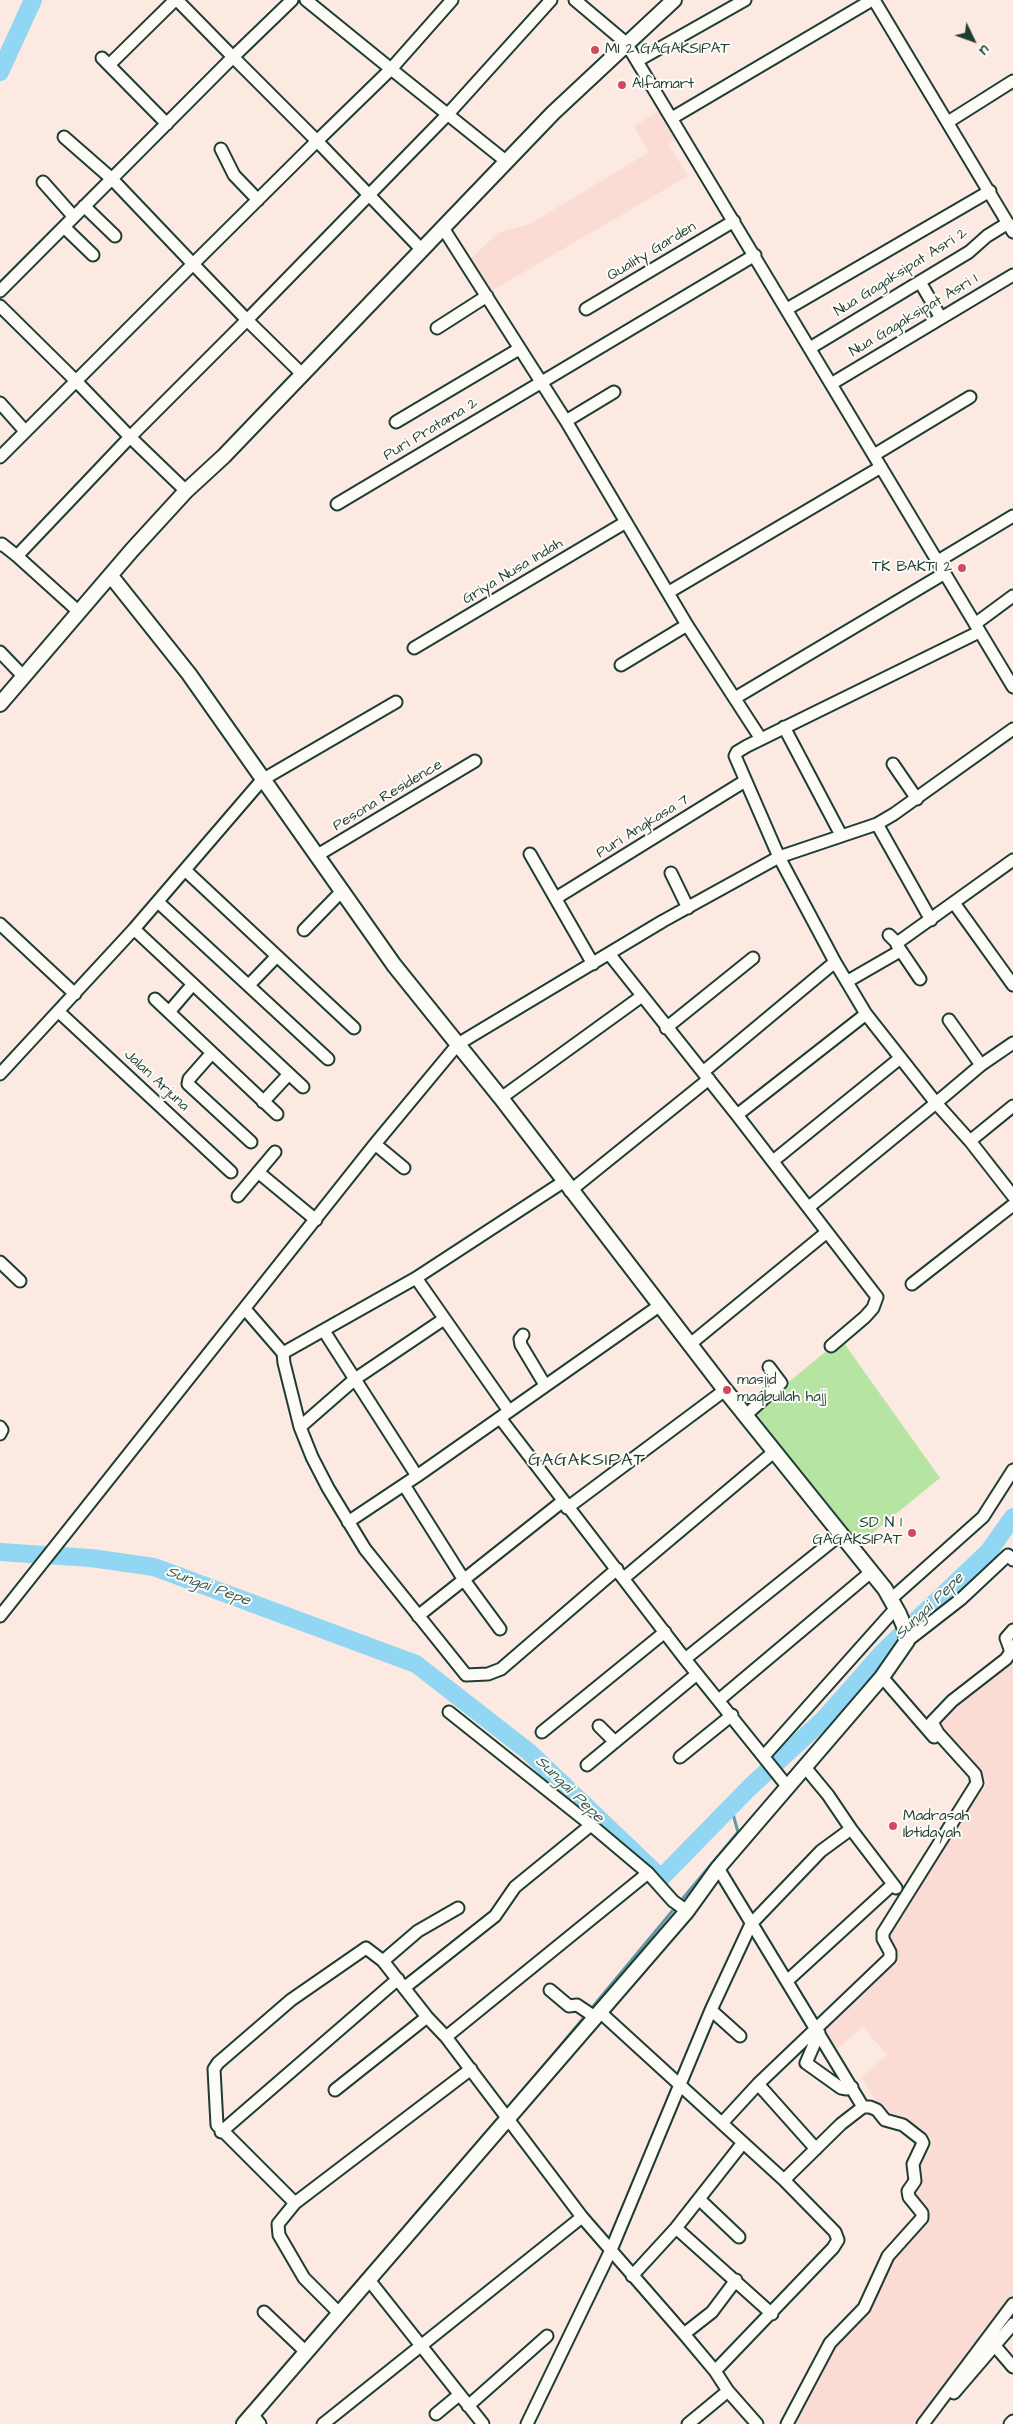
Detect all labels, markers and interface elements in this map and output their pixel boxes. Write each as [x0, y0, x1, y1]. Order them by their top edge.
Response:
north arrow [948, 15, 998, 65]
text: U [974, 40, 994, 60]
place label: MI 2 GAGAKSIPAT [605, 41, 730, 59]
marker: MI 2 GAGAKSIPAT [589, 44, 601, 56]
place label: Alfamart [632, 76, 694, 94]
marker: Alfamart [616, 79, 628, 91]
street label: Quality Garden [604, 218, 700, 286]
street label: Nua Gagaksipat Asri 2 [831, 225, 971, 321]
street label: Nua Gagaksipat Asri 1 [846, 271, 982, 361]
street label: Puri Pratama 2 [381, 395, 481, 465]
street label: Griya Nusa Indah [460, 535, 566, 609]
place label: TK BAKTI 2 [872, 559, 952, 577]
marker: TK BAKTI 2 [956, 562, 968, 574]
street label: Pesona Residence [330, 756, 446, 836]
street label: Puri Angkasa 7 [593, 791, 693, 863]
street label: Jalan Arjuna [120, 1046, 192, 1116]
place label: masjid maqbullah hajj [737, 1372, 826, 1407]
marker: masjid maqbullah hajj [721, 1384, 733, 1396]
district label: GAGAKSIPAT [527, 1450, 647, 1472]
place label: SD N 1 GAGAKSIPAT [812, 1515, 902, 1550]
marker: SD N 1 GAGAKSIPAT [906, 1527, 918, 1539]
water label: Sungai Pepe [163, 1563, 253, 1611]
water label: Sungai Pepe [892, 1570, 968, 1644]
water label: Sungai Pepe [531, 1753, 607, 1827]
place label: Madrasah Ibtidayah [903, 1808, 969, 1843]
marker: Madrasah Ibtidayah [887, 1820, 899, 1832]

